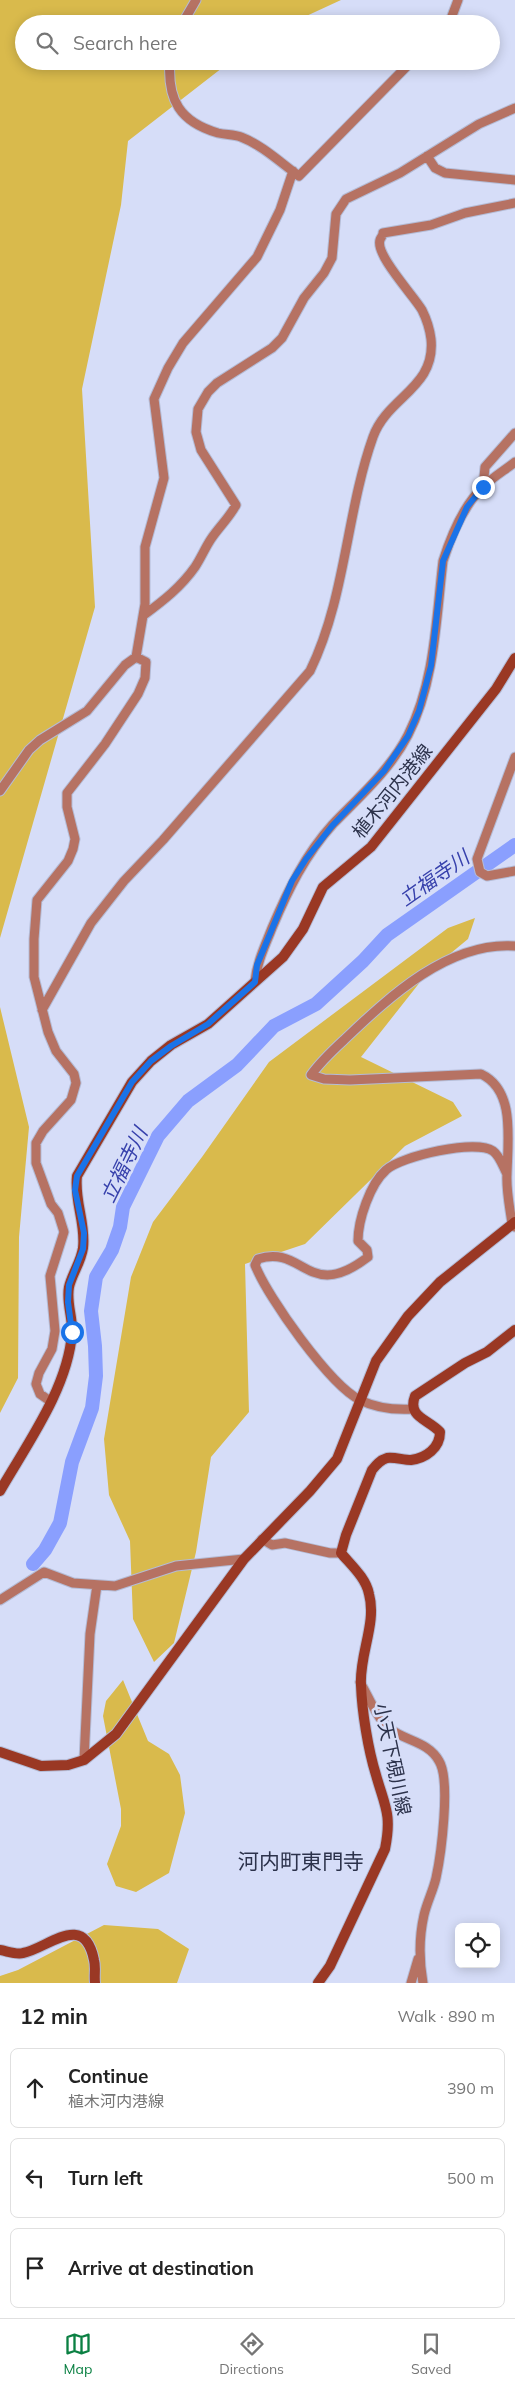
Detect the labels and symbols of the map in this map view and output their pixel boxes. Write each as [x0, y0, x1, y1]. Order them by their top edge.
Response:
route end [472, 476, 495, 499]
street label: 植木河内港線 [347, 739, 437, 843]
water label: 立福寺川 [394, 843, 475, 911]
water label: 立福寺川 [95, 1122, 153, 1206]
route start [61, 1321, 84, 1344]
street label: 小天下硯川線 [369, 1701, 417, 1817]
district label: 河内町東門寺 [238, 1848, 364, 1874]

